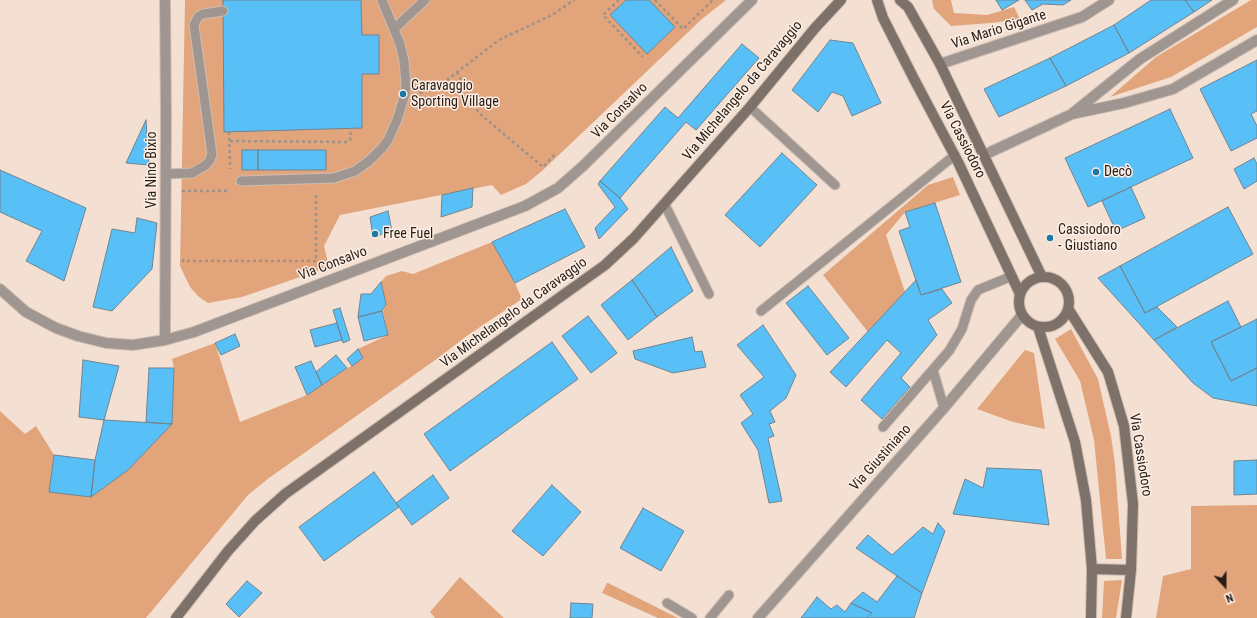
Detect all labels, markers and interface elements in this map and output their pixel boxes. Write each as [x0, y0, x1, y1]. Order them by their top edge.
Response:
street label: Via Mario Gigante [950, 7, 1048, 53]
street label: Via Michelangelo da Caravaggio [680, 18, 806, 164]
place label: Caravaggio Sporting Village [411, 78, 499, 110]
street label: Via Consalvo [589, 80, 651, 142]
marker: Caravaggio Sporting Village [398, 89, 408, 99]
street label: Via Cassiodoro [936, 99, 988, 181]
street label: Via Nino Bixio [144, 131, 160, 209]
place label: Decò [1104, 164, 1132, 180]
marker: Decò [1091, 167, 1101, 177]
place label: Cassiodoro - Giustiano [1058, 222, 1121, 254]
place label: Free Fuel [383, 226, 433, 242]
marker: Free Fuel [370, 229, 380, 239]
marker: Cassiodoro - Giustiano [1045, 233, 1055, 243]
street label: Via Consalvo [296, 243, 370, 285]
street label: Via Michelangelo da Caravaggio [437, 254, 591, 372]
street label: Via Cassiodoro [1125, 412, 1155, 498]
street label: Via Giustiniano [847, 421, 915, 495]
north arrow [1205, 566, 1245, 606]
text: N [1224, 590, 1235, 605]

